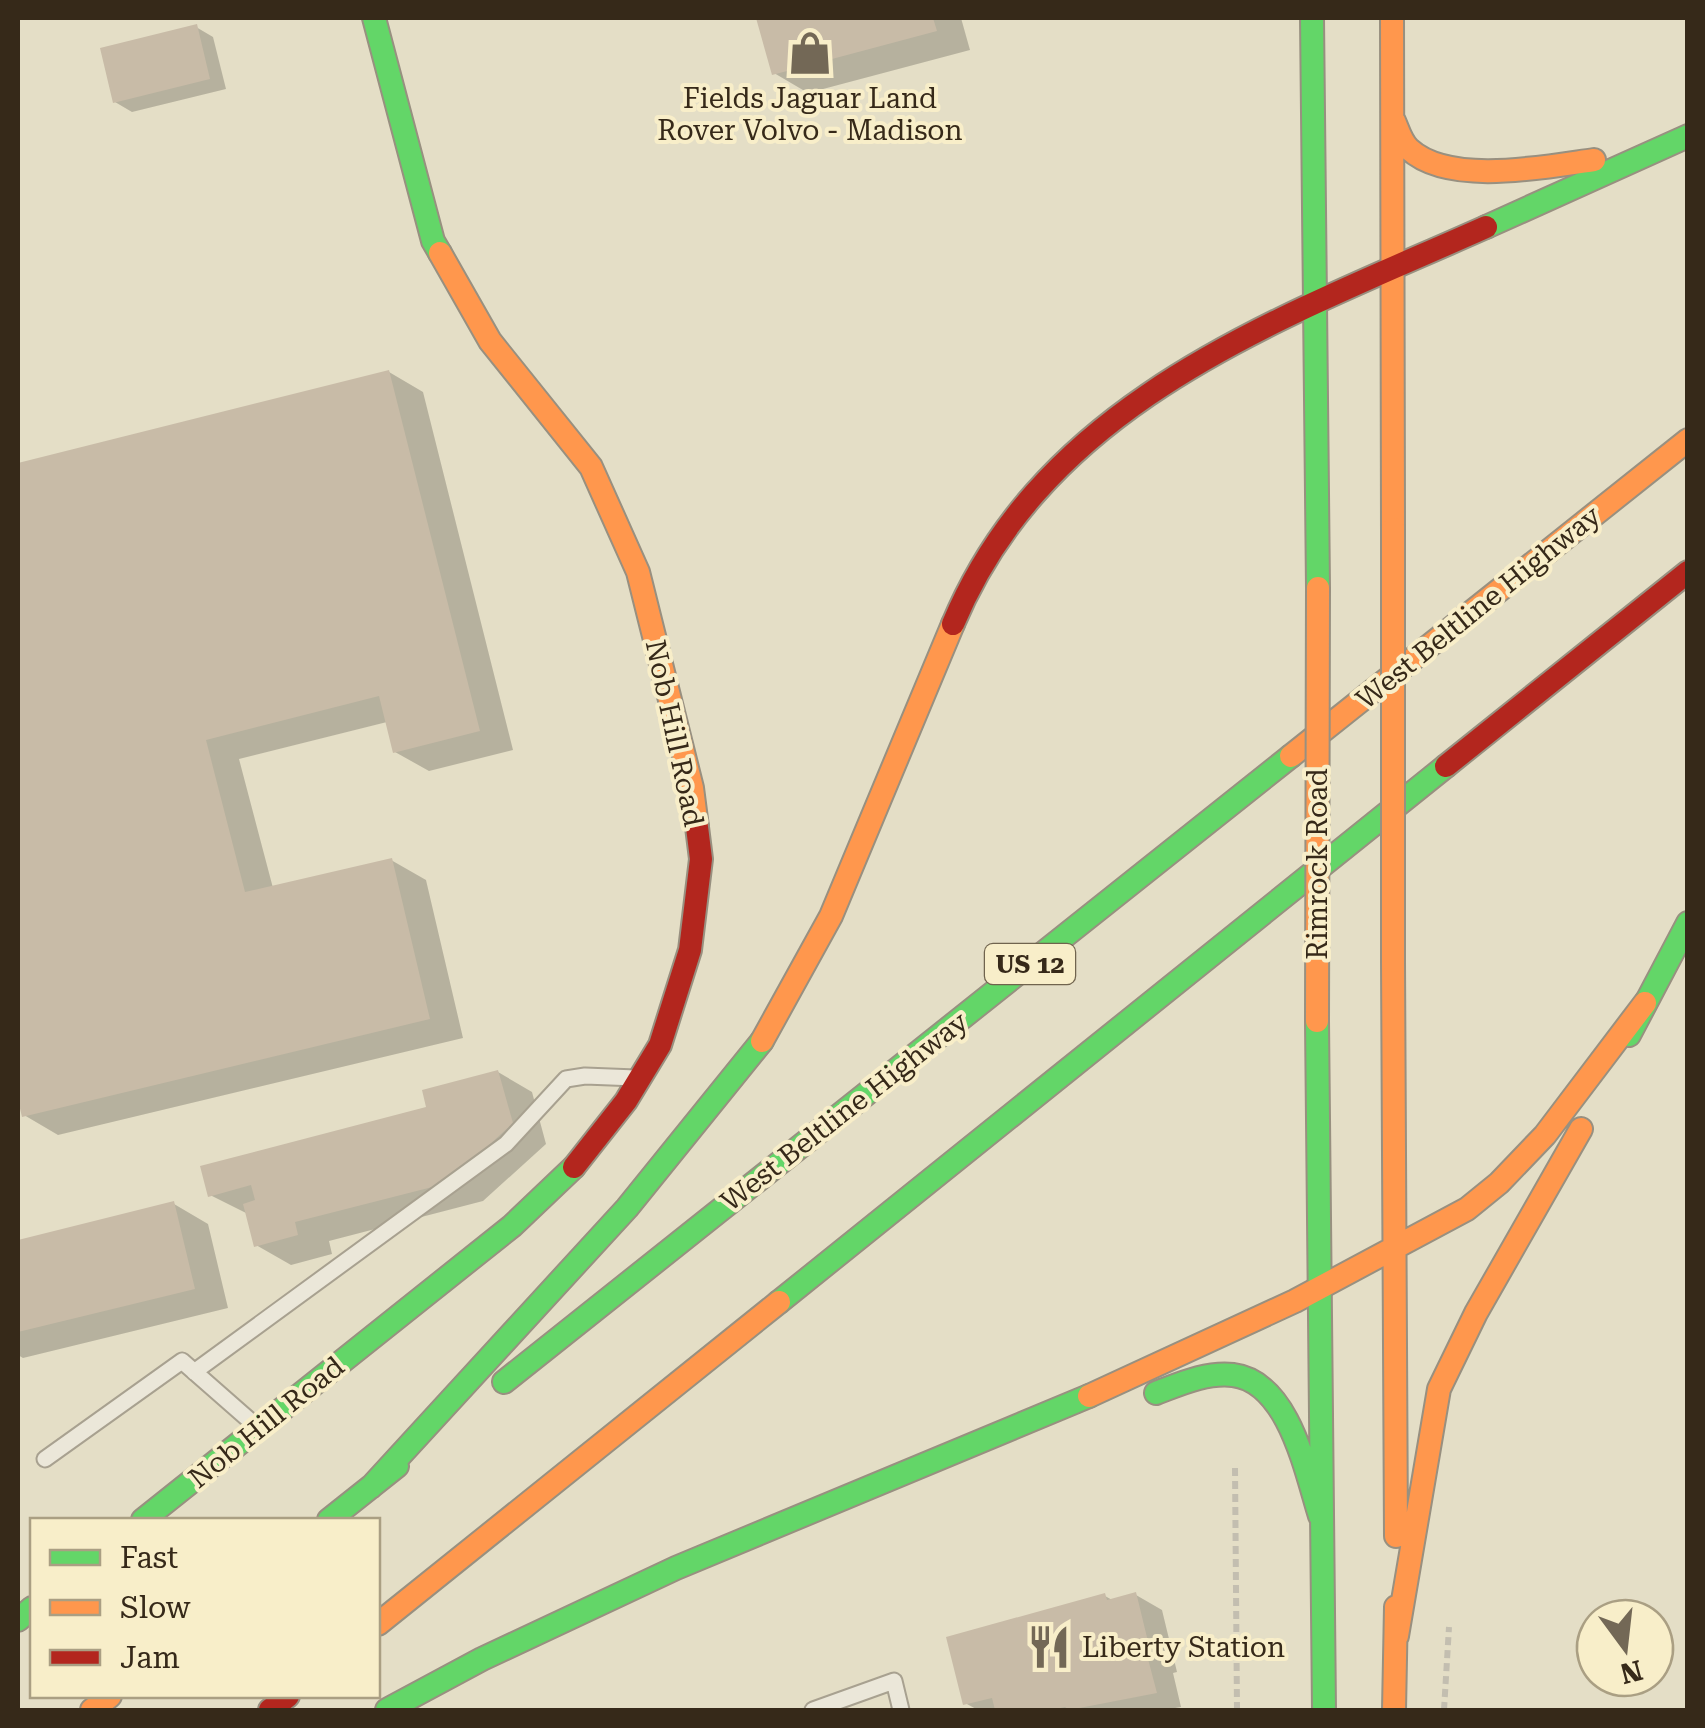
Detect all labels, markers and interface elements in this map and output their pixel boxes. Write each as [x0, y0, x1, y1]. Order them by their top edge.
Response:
shop icon: Fields Jaguar Land Rover Volvo - Madison [786, 29, 834, 77]
place label: Fields Jaguar Land Rover Volvo - Madison [657, 82, 963, 147]
street label: West Beltline Highway [1350, 499, 1607, 716]
street label: Nob Hill Road [639, 637, 710, 829]
street label: Rimrock Road [1301, 768, 1334, 960]
road number: US 12 [985, 944, 1075, 984]
street label: West Beltline Highway [714, 1004, 975, 1218]
street label: Nob Hill Road [182, 1350, 351, 1495]
legend [30, 1518, 380, 1698]
text: Fast [120, 1540, 178, 1575]
text: Slow [120, 1590, 191, 1625]
north arrow [1575, 1598, 1675, 1698]
restaurant icon: Liberty Station [1025, 1623, 1073, 1671]
place label: Liberty Station [1082, 1631, 1285, 1664]
text: Jam [120, 1640, 180, 1675]
text: N [1617, 1653, 1646, 1690]

